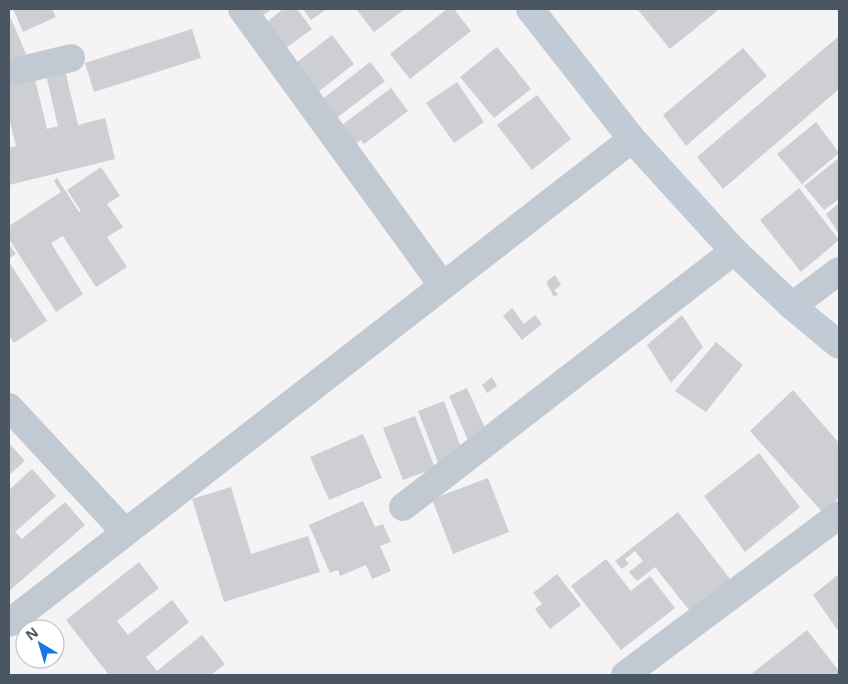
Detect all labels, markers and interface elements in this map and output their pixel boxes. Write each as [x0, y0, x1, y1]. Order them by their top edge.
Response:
north arrow [15, 619, 65, 669]
text: N [21, 622, 42, 644]

